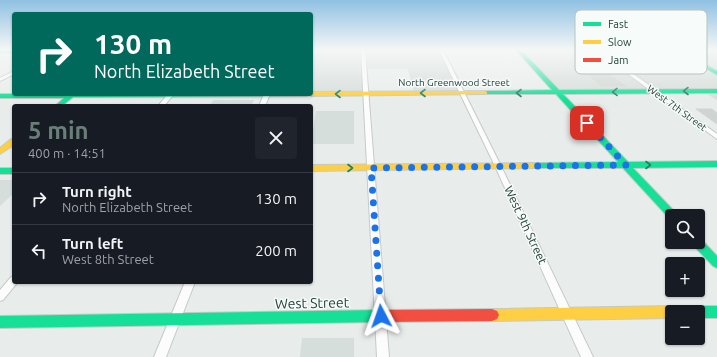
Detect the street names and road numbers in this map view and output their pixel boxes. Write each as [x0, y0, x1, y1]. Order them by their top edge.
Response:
street label: North Greenwood Street [398, 77, 510, 88]
street label: West 7th Street [645, 83, 709, 133]
street label: West 9th Street [502, 184, 550, 266]
street label: West Street [275, 294, 350, 312]

